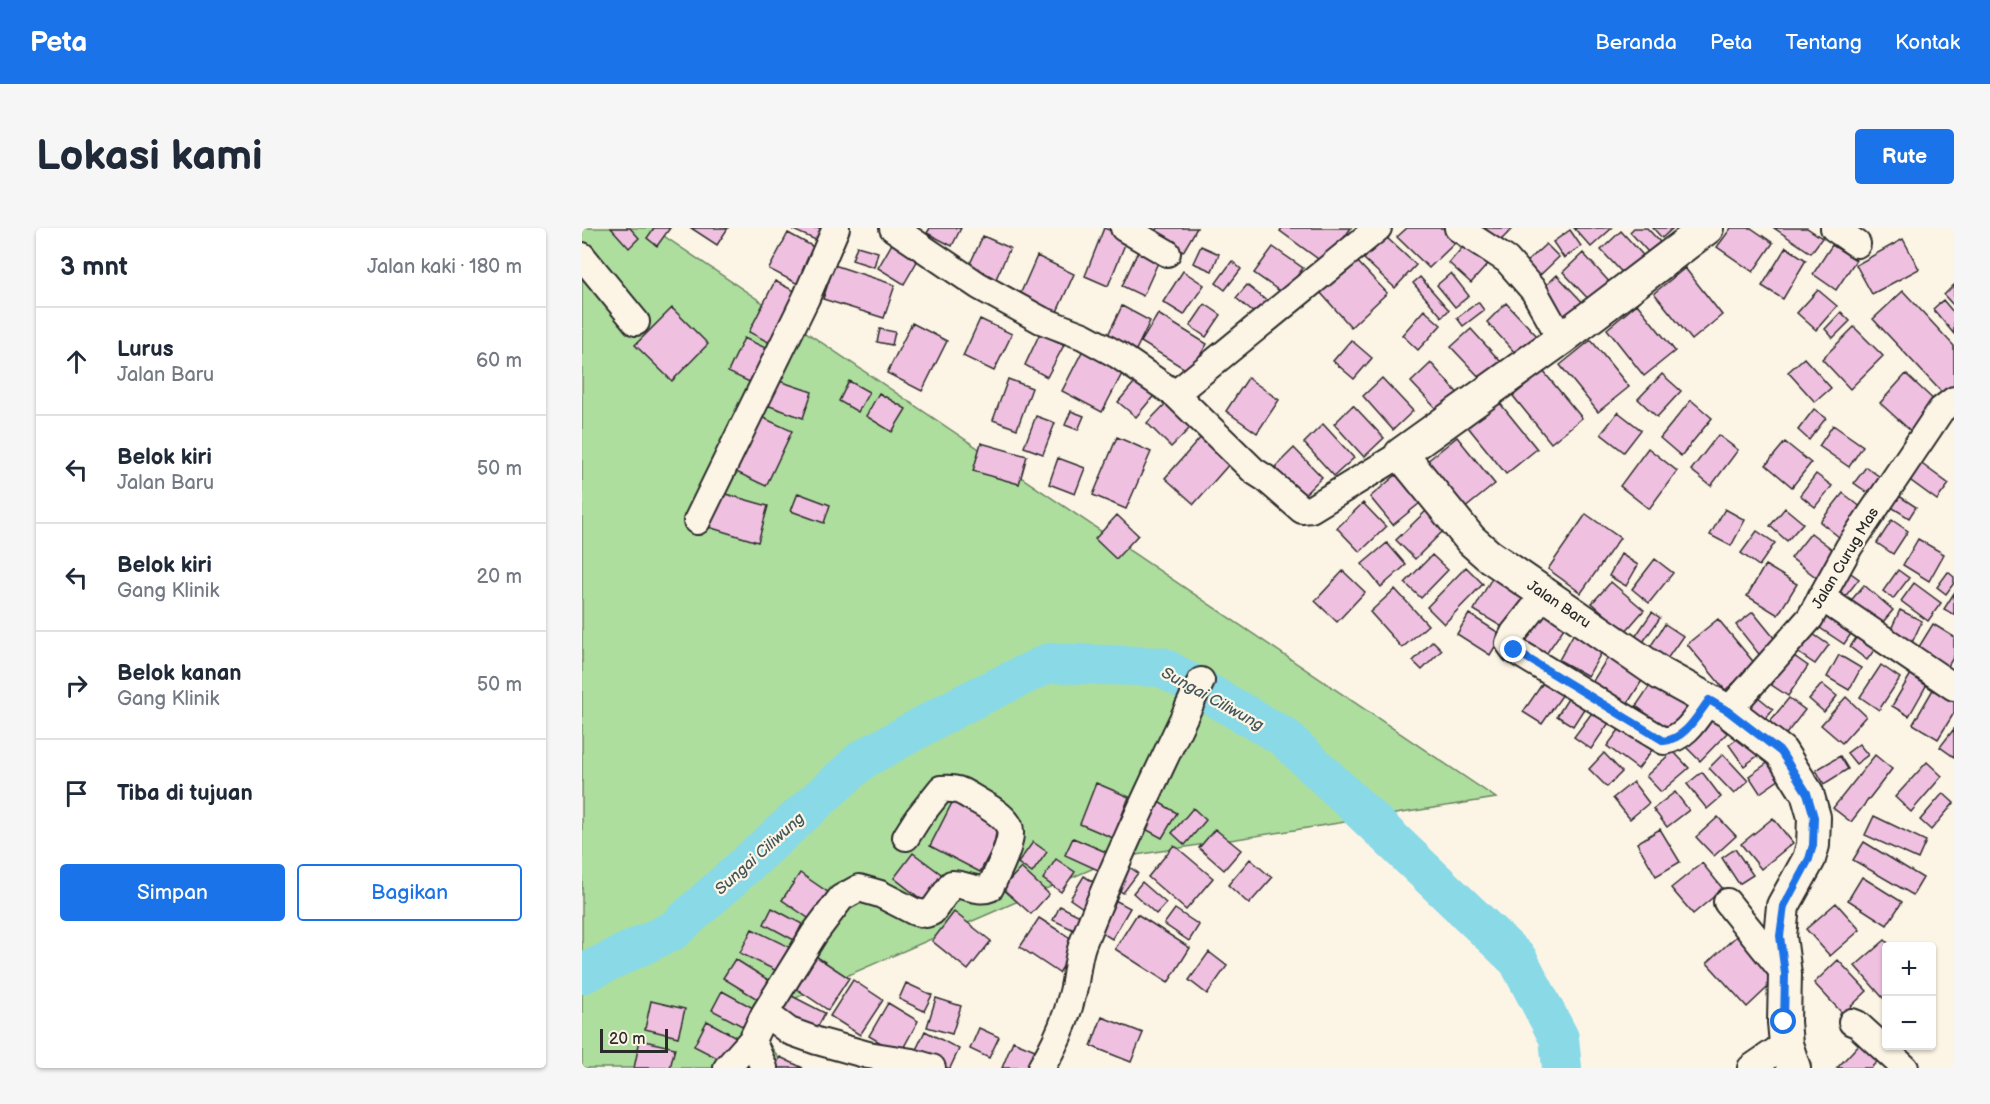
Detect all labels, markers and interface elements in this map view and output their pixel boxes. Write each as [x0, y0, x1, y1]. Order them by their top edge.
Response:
text: Peta [30, 26, 87, 59]
text: Beranda [1595, 30, 1677, 55]
text: Peta [1710, 30, 1753, 55]
text: Tentang [1786, 30, 1862, 55]
text: Kontak [1895, 30, 1960, 55]
button: Rute [1855, 129, 1954, 184]
text: Lokasi kami [36, 131, 262, 182]
text: 3 mnt [60, 252, 128, 283]
text: Jalan kaki · 180 m [367, 255, 522, 279]
text: Lurus [117, 336, 173, 363]
icon: ahead [60, 345, 93, 378]
text: 60 m [476, 349, 522, 373]
text: Jalan Baru [117, 363, 214, 387]
text: Belok kiri [117, 444, 212, 471]
icon: left [60, 453, 93, 486]
text: 50 m [477, 457, 522, 481]
text: Jalan Baru [117, 471, 214, 495]
street label: Jalan Curug Mas [1808, 504, 1883, 612]
text: Belok kiri [117, 552, 212, 579]
icon: left [60, 561, 93, 594]
text: 20 m [477, 565, 522, 589]
street label: Jalan Baru [1523, 576, 1594, 633]
text: Gang Klinik [117, 579, 219, 603]
route end [1500, 636, 1526, 662]
text: Belok kanan [117, 660, 242, 687]
water label: Sungai Ciliwung [1158, 663, 1267, 735]
icon: right [60, 669, 93, 702]
text: 50 m [477, 673, 522, 697]
text: Gang Klinik [117, 687, 219, 711]
icon: arrive [60, 777, 93, 810]
text: Tiba di tujuan [117, 780, 253, 807]
water label: Sungai Ciliwung [711, 809, 809, 899]
button: Simpan [60, 864, 285, 921]
button: Bagikan [297, 864, 522, 921]
map controls [1882, 942, 1936, 1050]
button: + [1882, 942, 1936, 996]
button: − [1882, 996, 1936, 1050]
route start [1770, 1008, 1796, 1034]
scale bar [600, 1026, 668, 1054]
text: 20 m [609, 1030, 645, 1049]

